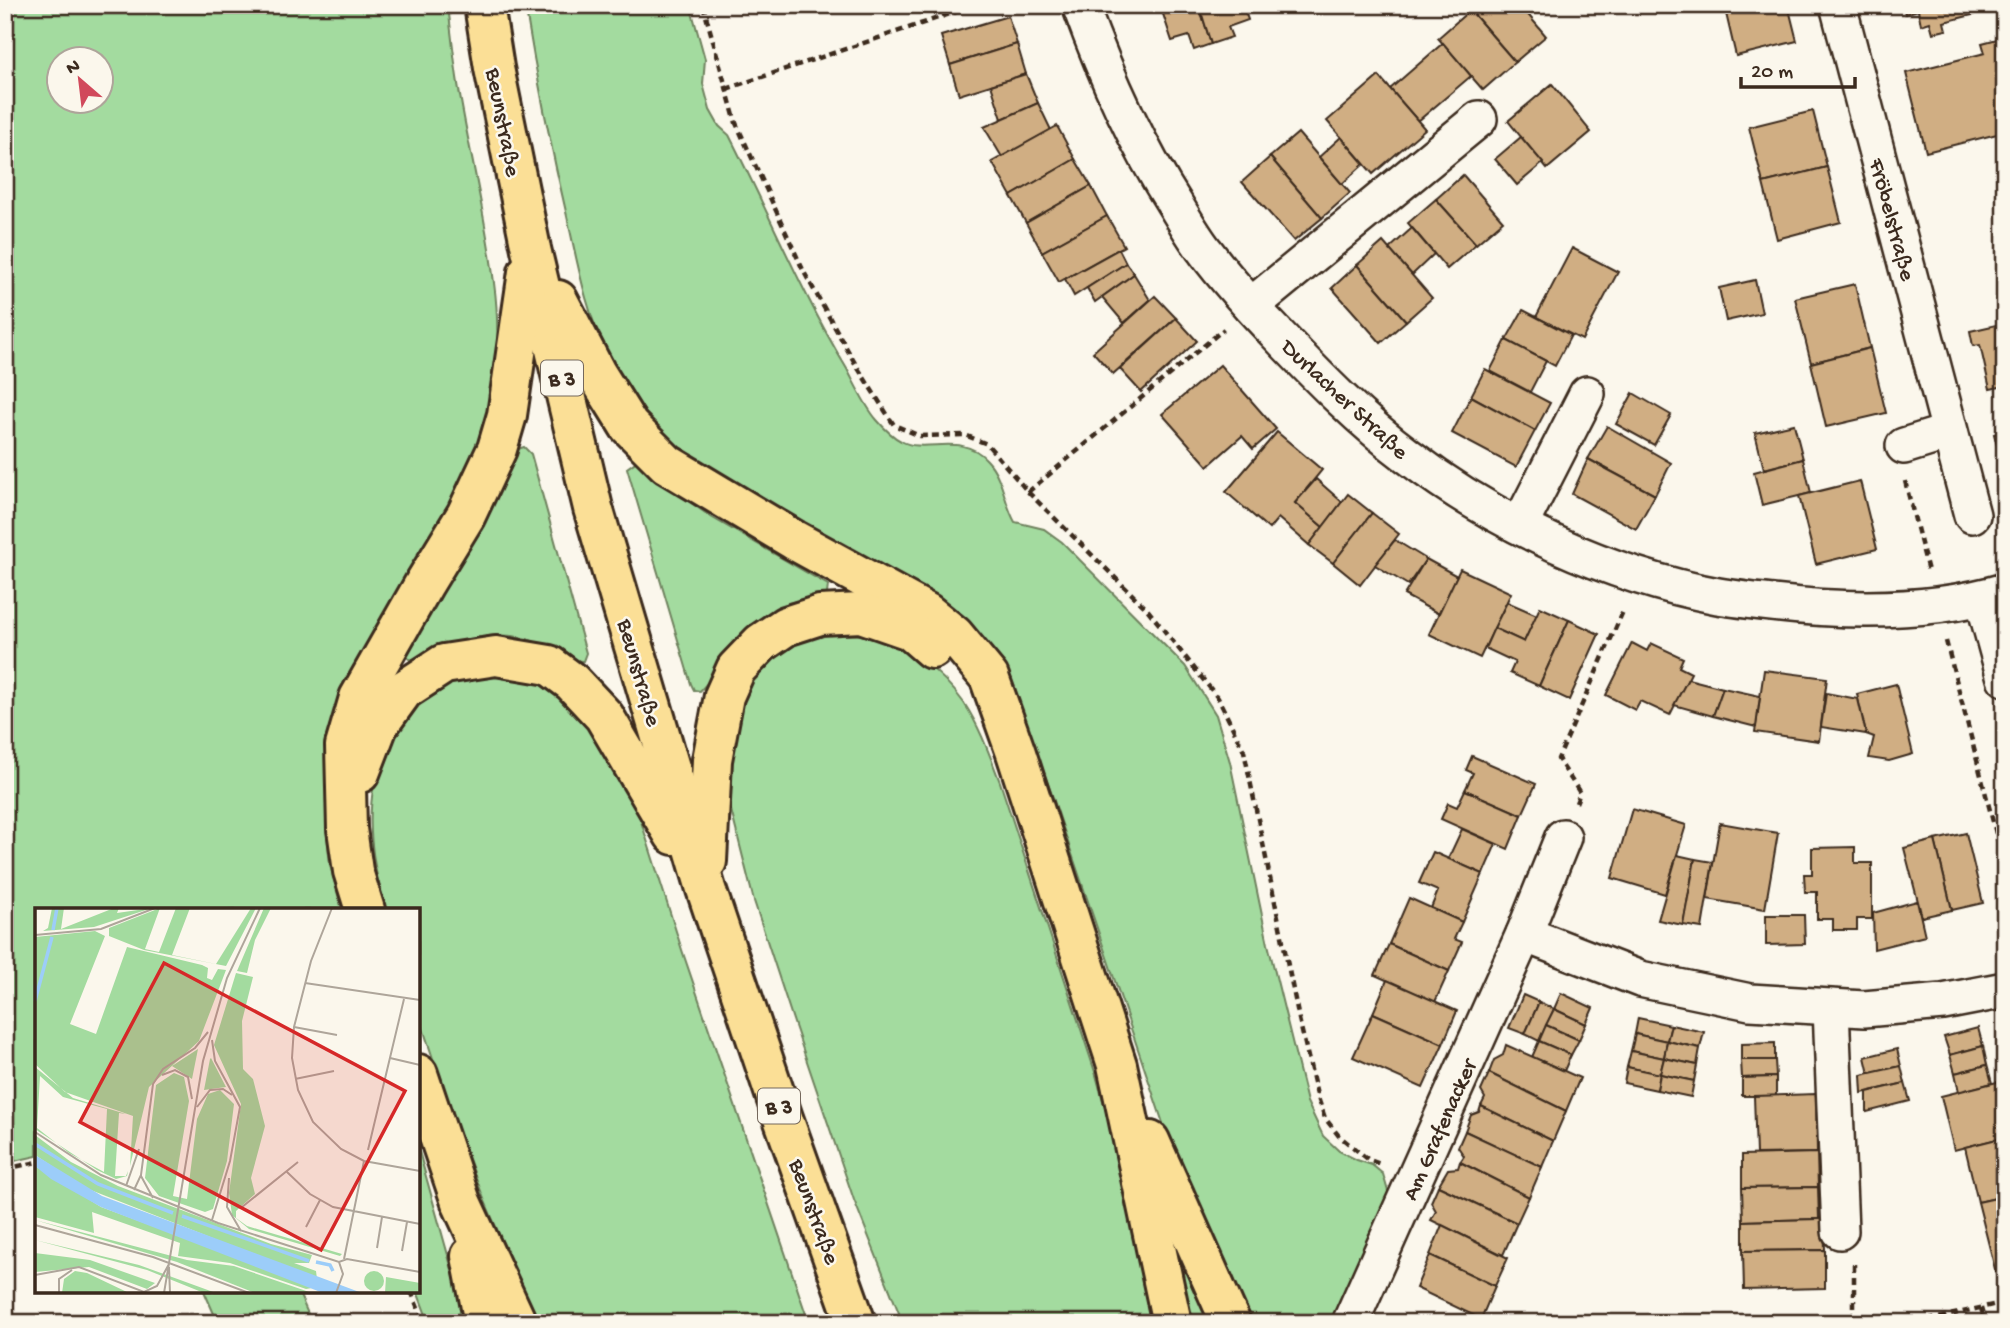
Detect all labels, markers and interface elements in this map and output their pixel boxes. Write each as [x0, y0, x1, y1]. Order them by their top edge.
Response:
north arrow [46, 46, 116, 116]
scale bar [1741, 46, 1854, 90]
text: N [63, 55, 85, 81]
text: 20 m [1751, 61, 1793, 86]
street label: Beunstraße [478, 65, 526, 180]
street label: Fröbelstraße [1861, 155, 1920, 285]
street label: Durlacher Straße [1273, 333, 1414, 467]
road number: B 3 [541, 360, 583, 396]
street label: Beunstraße [609, 615, 666, 731]
inset map [35, 908, 420, 1293]
street label: Am Grafenacker [1398, 1054, 1485, 1205]
road number: B 3 [758, 1088, 800, 1124]
street label: Beunstraße [781, 1155, 845, 1270]

